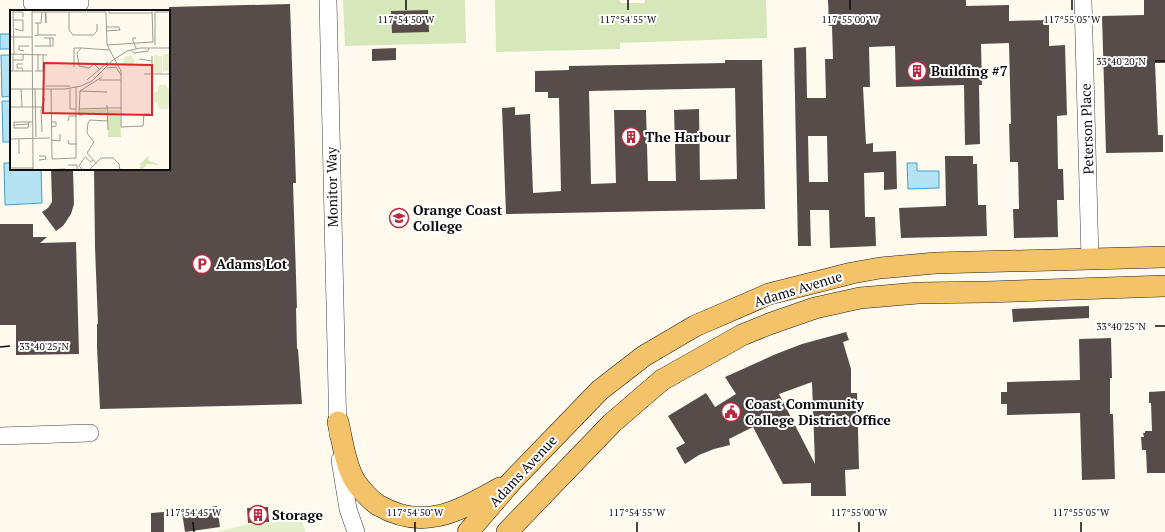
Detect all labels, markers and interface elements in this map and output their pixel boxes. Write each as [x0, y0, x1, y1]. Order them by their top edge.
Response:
inset map [10, 10, 170, 170]
text: 117°54'50"W [378, 13, 435, 26]
text: 117°54'55"W [600, 13, 657, 26]
text: 117°55'00"W [822, 13, 879, 26]
text: 117°55'05"W [1044, 13, 1101, 26]
text: 33°40'20"N [1096, 55, 1146, 68]
building icon: Building #7 [906, 60, 928, 82]
place label: Building #7 [931, 61, 1008, 80]
street label: Peterson Place [1075, 83, 1098, 175]
building icon: The Harbour [620, 126, 642, 148]
place label: The Harbour [645, 127, 730, 146]
street label: Monitor Way [321, 146, 342, 227]
place label: Orange Coast College [413, 200, 503, 235]
school or university icon: Orange Coast College [388, 207, 410, 229]
parking icon: Adams Lot [191, 253, 213, 275]
place label: Adams Lot [216, 254, 288, 273]
street label: Adams Avenue [751, 266, 844, 311]
text: 33°40'25"N [1096, 320, 1146, 333]
text: 33°40'25"N [19, 340, 69, 353]
place label: Coast Community College District Office [745, 394, 891, 429]
public building icon: Coast Community College District Office [720, 401, 742, 423]
street label: Adams Avenue [484, 431, 561, 511]
building icon: Storage [247, 504, 269, 526]
place label: Storage [272, 505, 323, 524]
text: 117°54'45"W [165, 506, 222, 519]
text: 117°54'50"W [387, 506, 444, 519]
text: 117°54'55"W [609, 506, 666, 519]
text: 117°55'00"W [831, 506, 888, 519]
text: 117°55'05"W [1053, 506, 1110, 519]

